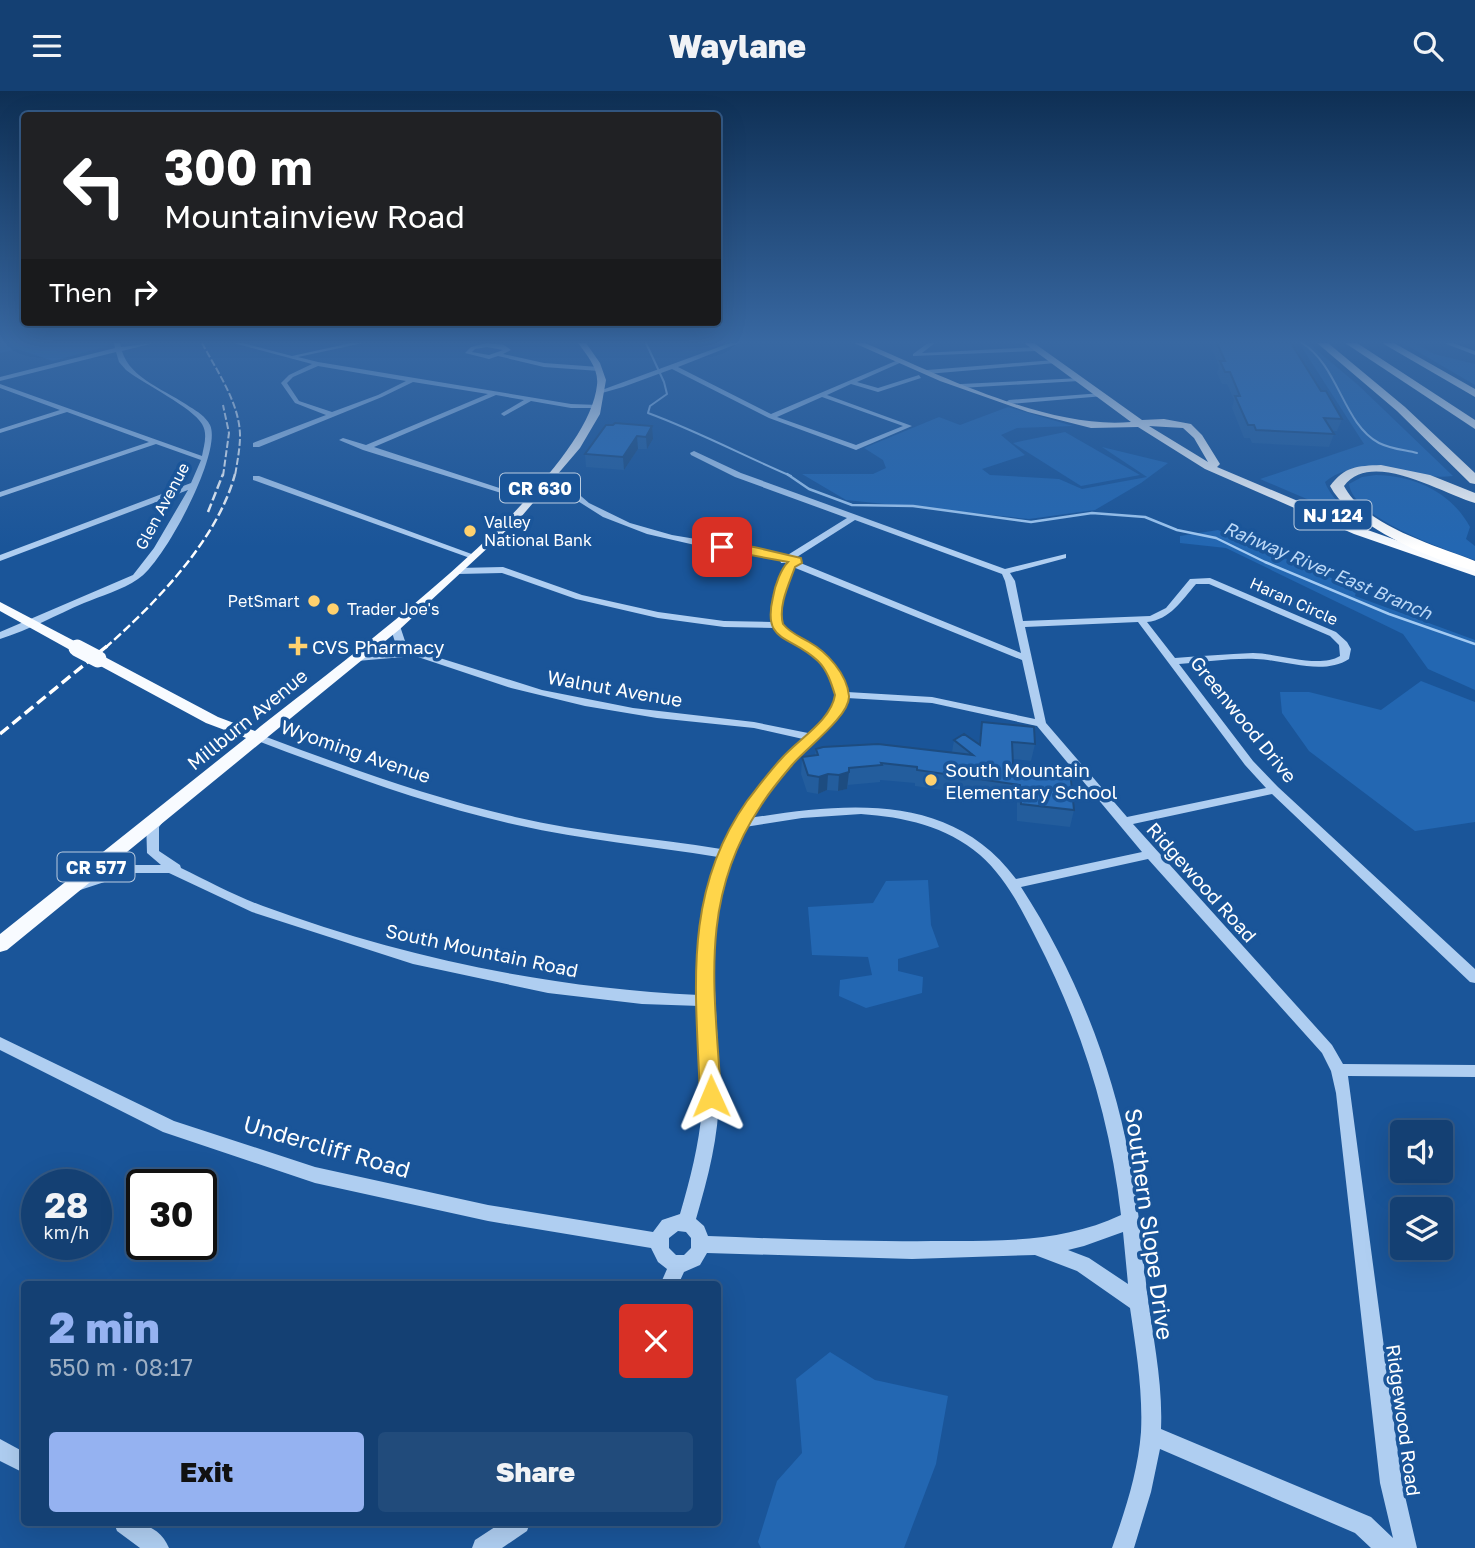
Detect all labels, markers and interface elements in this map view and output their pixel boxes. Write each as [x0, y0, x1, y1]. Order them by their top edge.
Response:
icon: menu [28, 27, 66, 65]
text: Waylane [669, 27, 806, 65]
icon: search [1409, 27, 1447, 65]
text: 300 m [164, 137, 313, 196]
icon: left [49, 140, 140, 231]
text: Mountainview Road [164, 197, 465, 235]
icon: right [126, 273, 164, 311]
text: Then [49, 277, 112, 308]
street label: Glen Avenue [131, 459, 193, 553]
road number: CR 630 [500, 473, 580, 503]
road number: NJ 124 [1294, 501, 1372, 529]
place label: Valley National Bank [484, 512, 592, 550]
water label: Rahway River East Branch [1221, 516, 1436, 624]
pin [692, 517, 752, 577]
marker: Valley National Bank [462, 523, 478, 539]
icon: arrive [703, 528, 741, 566]
street label: Haran Circle [1247, 573, 1341, 629]
place label: PetSmart [228, 591, 300, 611]
marker: PetSmart [306, 593, 322, 609]
place label: Trader Joe's [347, 599, 440, 619]
marker: Trader Joe's [325, 601, 341, 617]
place label: CVS Pharmacy [312, 635, 445, 658]
marker: CVS Pharmacy [290, 638, 306, 654]
street label: Greenwood Drive [1186, 651, 1302, 787]
street label: Millburn Avenue [182, 664, 312, 774]
street label: Walnut Avenue [546, 665, 684, 711]
street label: Wyoming Avenue [278, 715, 434, 787]
place label: South Mountain Elementary School [945, 758, 1118, 803]
marker: South Mountain Elementary School [923, 772, 939, 788]
street label: Ridgewood Road [1142, 817, 1262, 947]
road number: CR 577 [57, 853, 134, 881]
street label: South Mountain Road [384, 918, 580, 982]
position arrow [674, 1059, 748, 1133]
street label: Southern Slope Drive [1120, 1106, 1180, 1342]
street label: Undercliff Road [240, 1109, 414, 1183]
map controls [1390, 1120, 1453, 1260]
button: sound [1390, 1120, 1453, 1183]
speed limit sign: 30 [126, 1169, 217, 1260]
text: 28 [45, 1184, 88, 1226]
button: layers [1390, 1197, 1453, 1260]
text: km/h [44, 1221, 89, 1243]
text: 2 min [49, 1302, 160, 1352]
button: close [619, 1304, 693, 1378]
street label: Ridgewood Road [1382, 1343, 1426, 1497]
text: 550 m · 08:17 [49, 1353, 193, 1381]
button: Exit [49, 1432, 364, 1512]
button: Share [378, 1432, 693, 1512]

